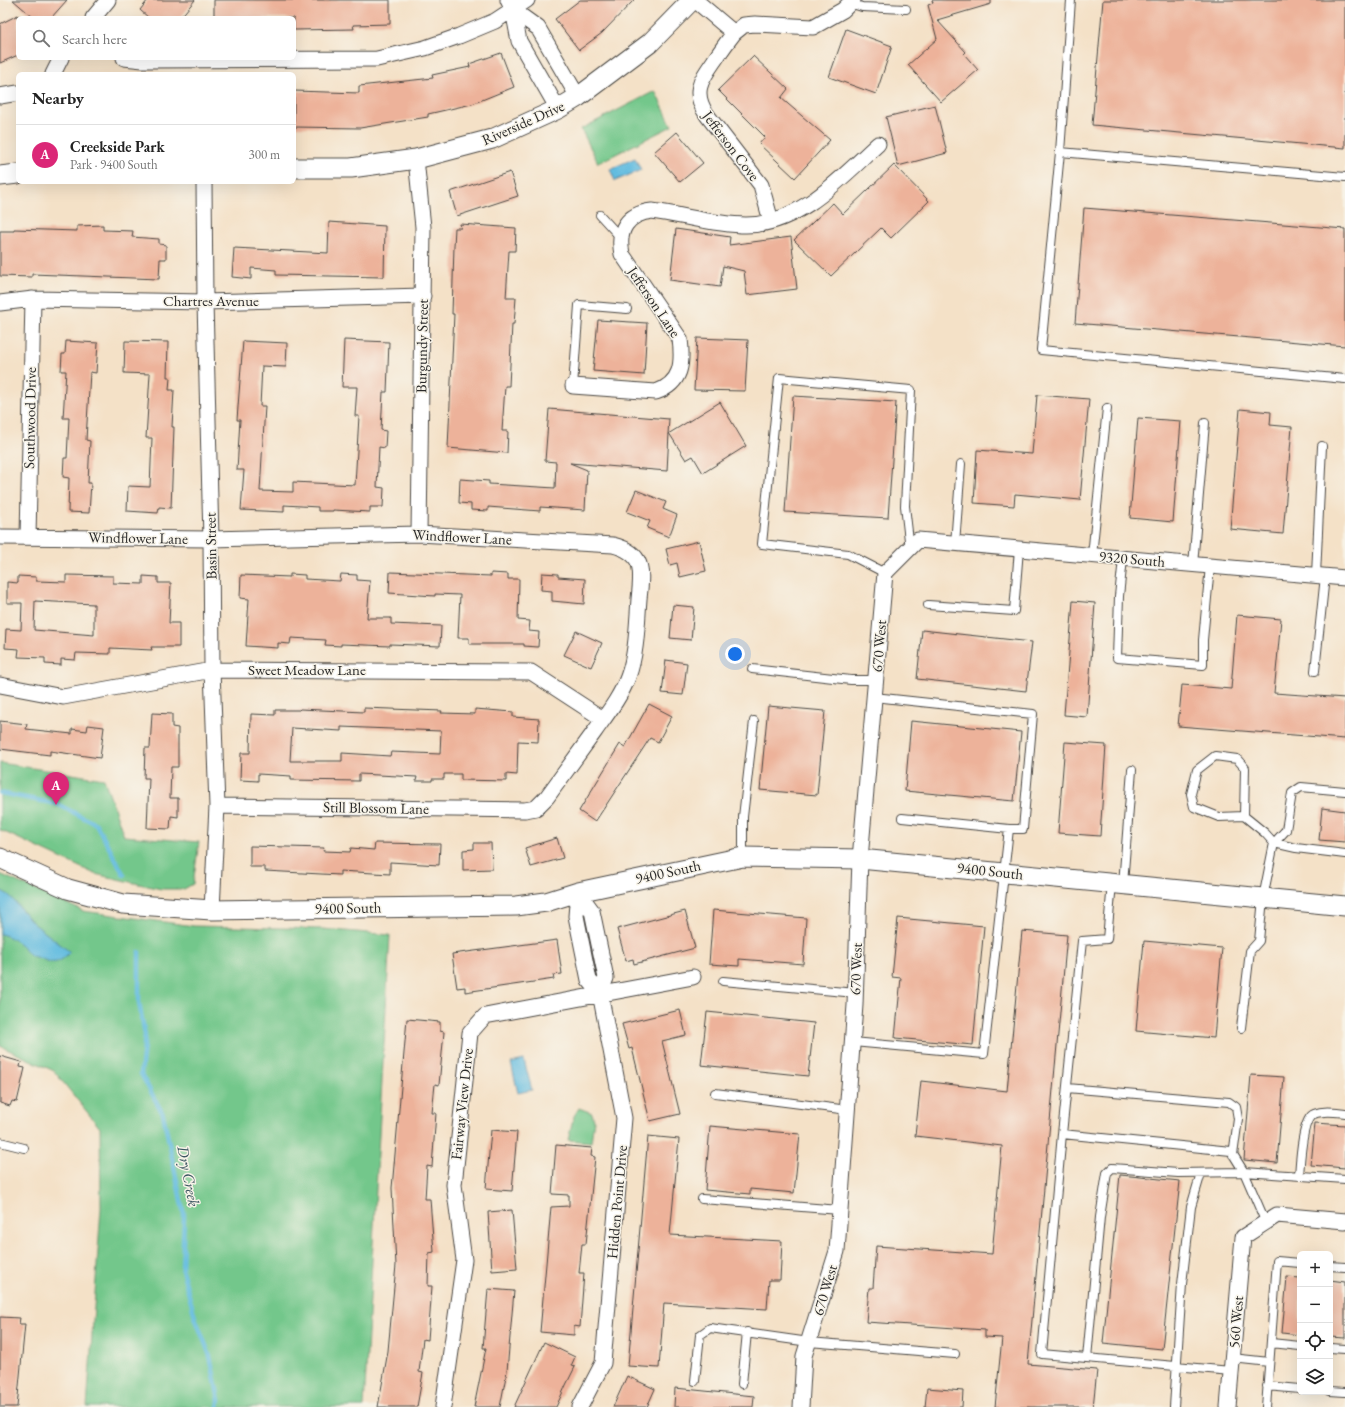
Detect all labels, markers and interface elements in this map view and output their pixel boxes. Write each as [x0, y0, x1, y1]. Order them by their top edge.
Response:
search box [16, 16, 296, 60]
icon: search [30, 27, 52, 49]
text: Search here [62, 29, 127, 48]
text: Nearby [32, 87, 84, 109]
street label: Riverside Drive [479, 96, 567, 149]
street label: Jefferson Cove [698, 105, 764, 185]
text: Creekside Park [70, 137, 165, 156]
text: A [40, 146, 50, 163]
text: 300 m [249, 146, 280, 163]
text: Park · 9400 South [70, 156, 158, 173]
street label: Jefferson Lane [623, 261, 685, 341]
street label: Chartres Avenue [163, 291, 259, 310]
street label: Burgundy Street [411, 298, 432, 393]
street label: Southwood Drive [19, 367, 40, 469]
street label: Basin Street [200, 512, 221, 580]
street label: Windflower Lane [412, 524, 512, 549]
street label: Windflower Lane [88, 527, 188, 548]
street label: 9320 South [1098, 546, 1166, 571]
street label: 670 West [867, 619, 890, 673]
your location [725, 644, 745, 664]
street label: Sweet Meadow Lane [248, 660, 366, 679]
pin: A [43, 772, 69, 805]
street label: Still Blossom Lane [323, 797, 429, 818]
street label: 9400 South [633, 855, 703, 888]
street label: 9400 South [956, 858, 1024, 883]
street label: 9400 South [315, 897, 382, 918]
street label: 670 West [845, 942, 866, 995]
street label: Fairway View Drive [446, 1047, 477, 1161]
water label: Dry Creek [172, 1143, 205, 1209]
street label: Hidden Point Drive [602, 1144, 631, 1260]
map controls [1297, 1251, 1333, 1395]
button: + [1297, 1251, 1333, 1287]
street label: 670 West [808, 1262, 841, 1318]
button: − [1297, 1287, 1333, 1323]
street label: 560 West [1224, 1295, 1247, 1349]
button: locate [1297, 1323, 1333, 1359]
button: layers [1297, 1359, 1333, 1395]

